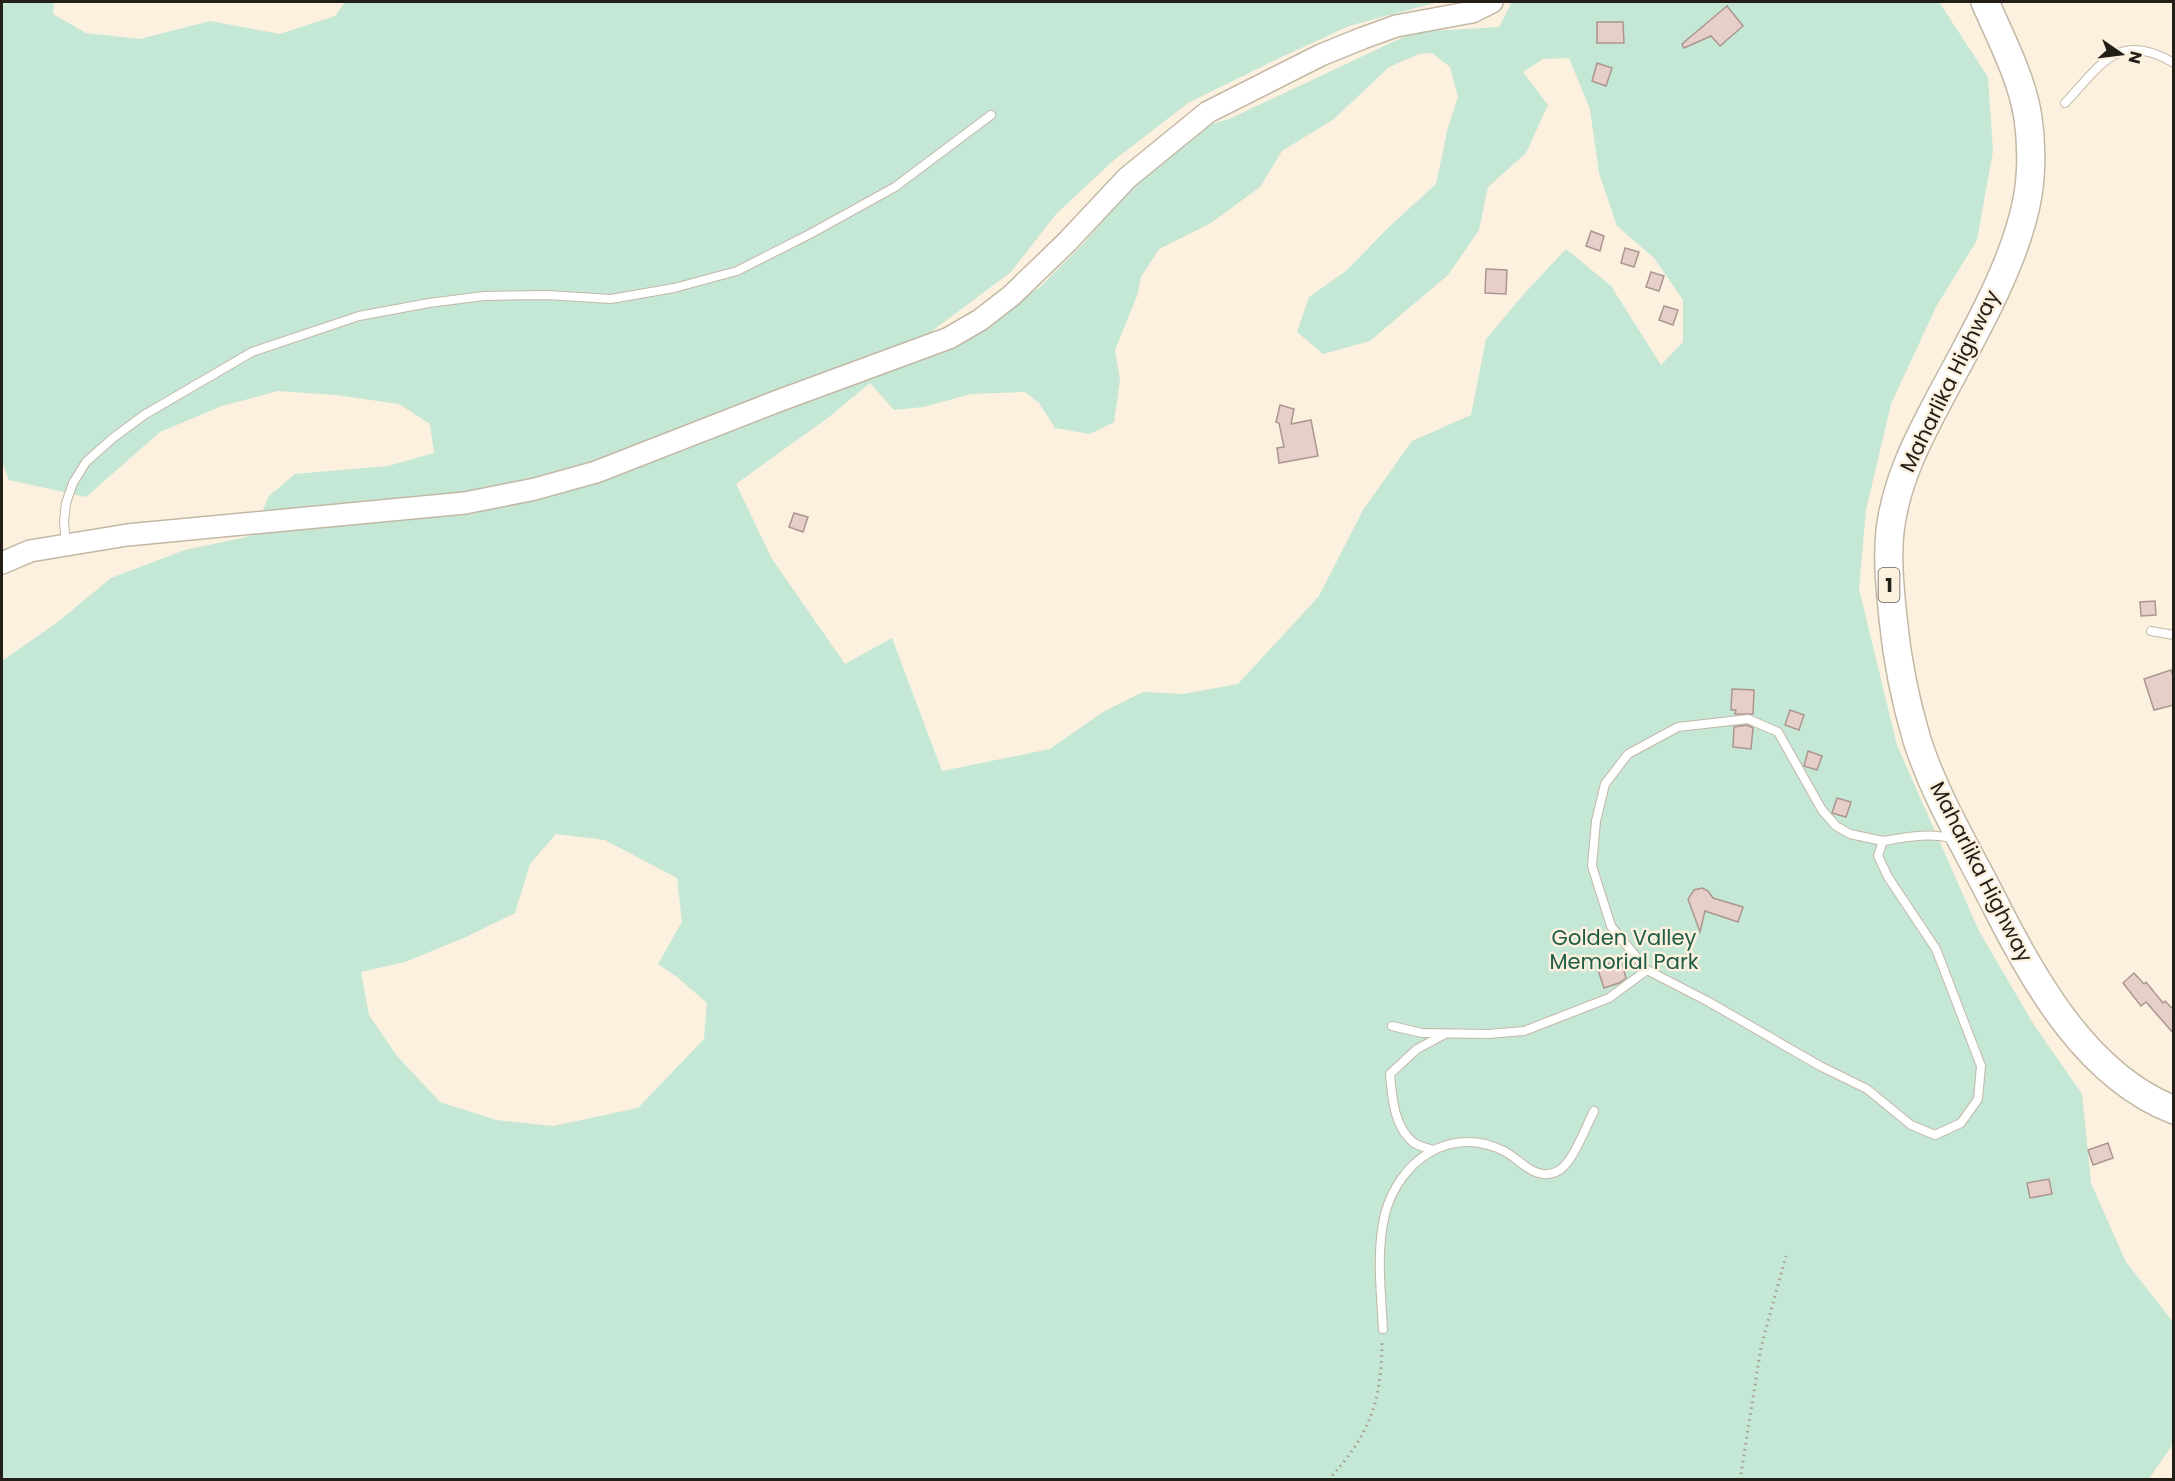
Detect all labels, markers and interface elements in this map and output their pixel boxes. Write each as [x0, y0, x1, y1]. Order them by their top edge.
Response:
north arrow [2091, 24, 2151, 84]
text: N [2122, 49, 2148, 66]
street label: Maharlika Highway [1893, 285, 2006, 477]
road number: 1 [1878, 568, 1900, 602]
street label: Maharlika Highway [1923, 776, 2040, 967]
park label: Golden Valley Memorial Park [1549, 923, 1699, 976]

